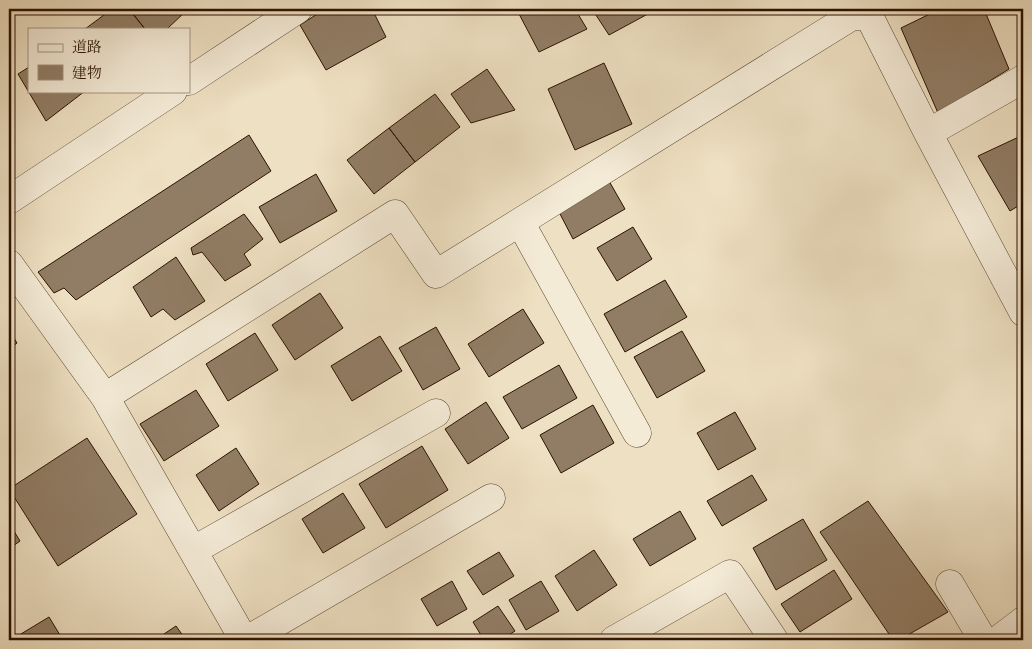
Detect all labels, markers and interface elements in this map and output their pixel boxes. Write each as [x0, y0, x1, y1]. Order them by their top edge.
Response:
legend [28, 28, 190, 92]
text: 道路 [72, 38, 102, 57]
text: 建物 [72, 64, 102, 83]

